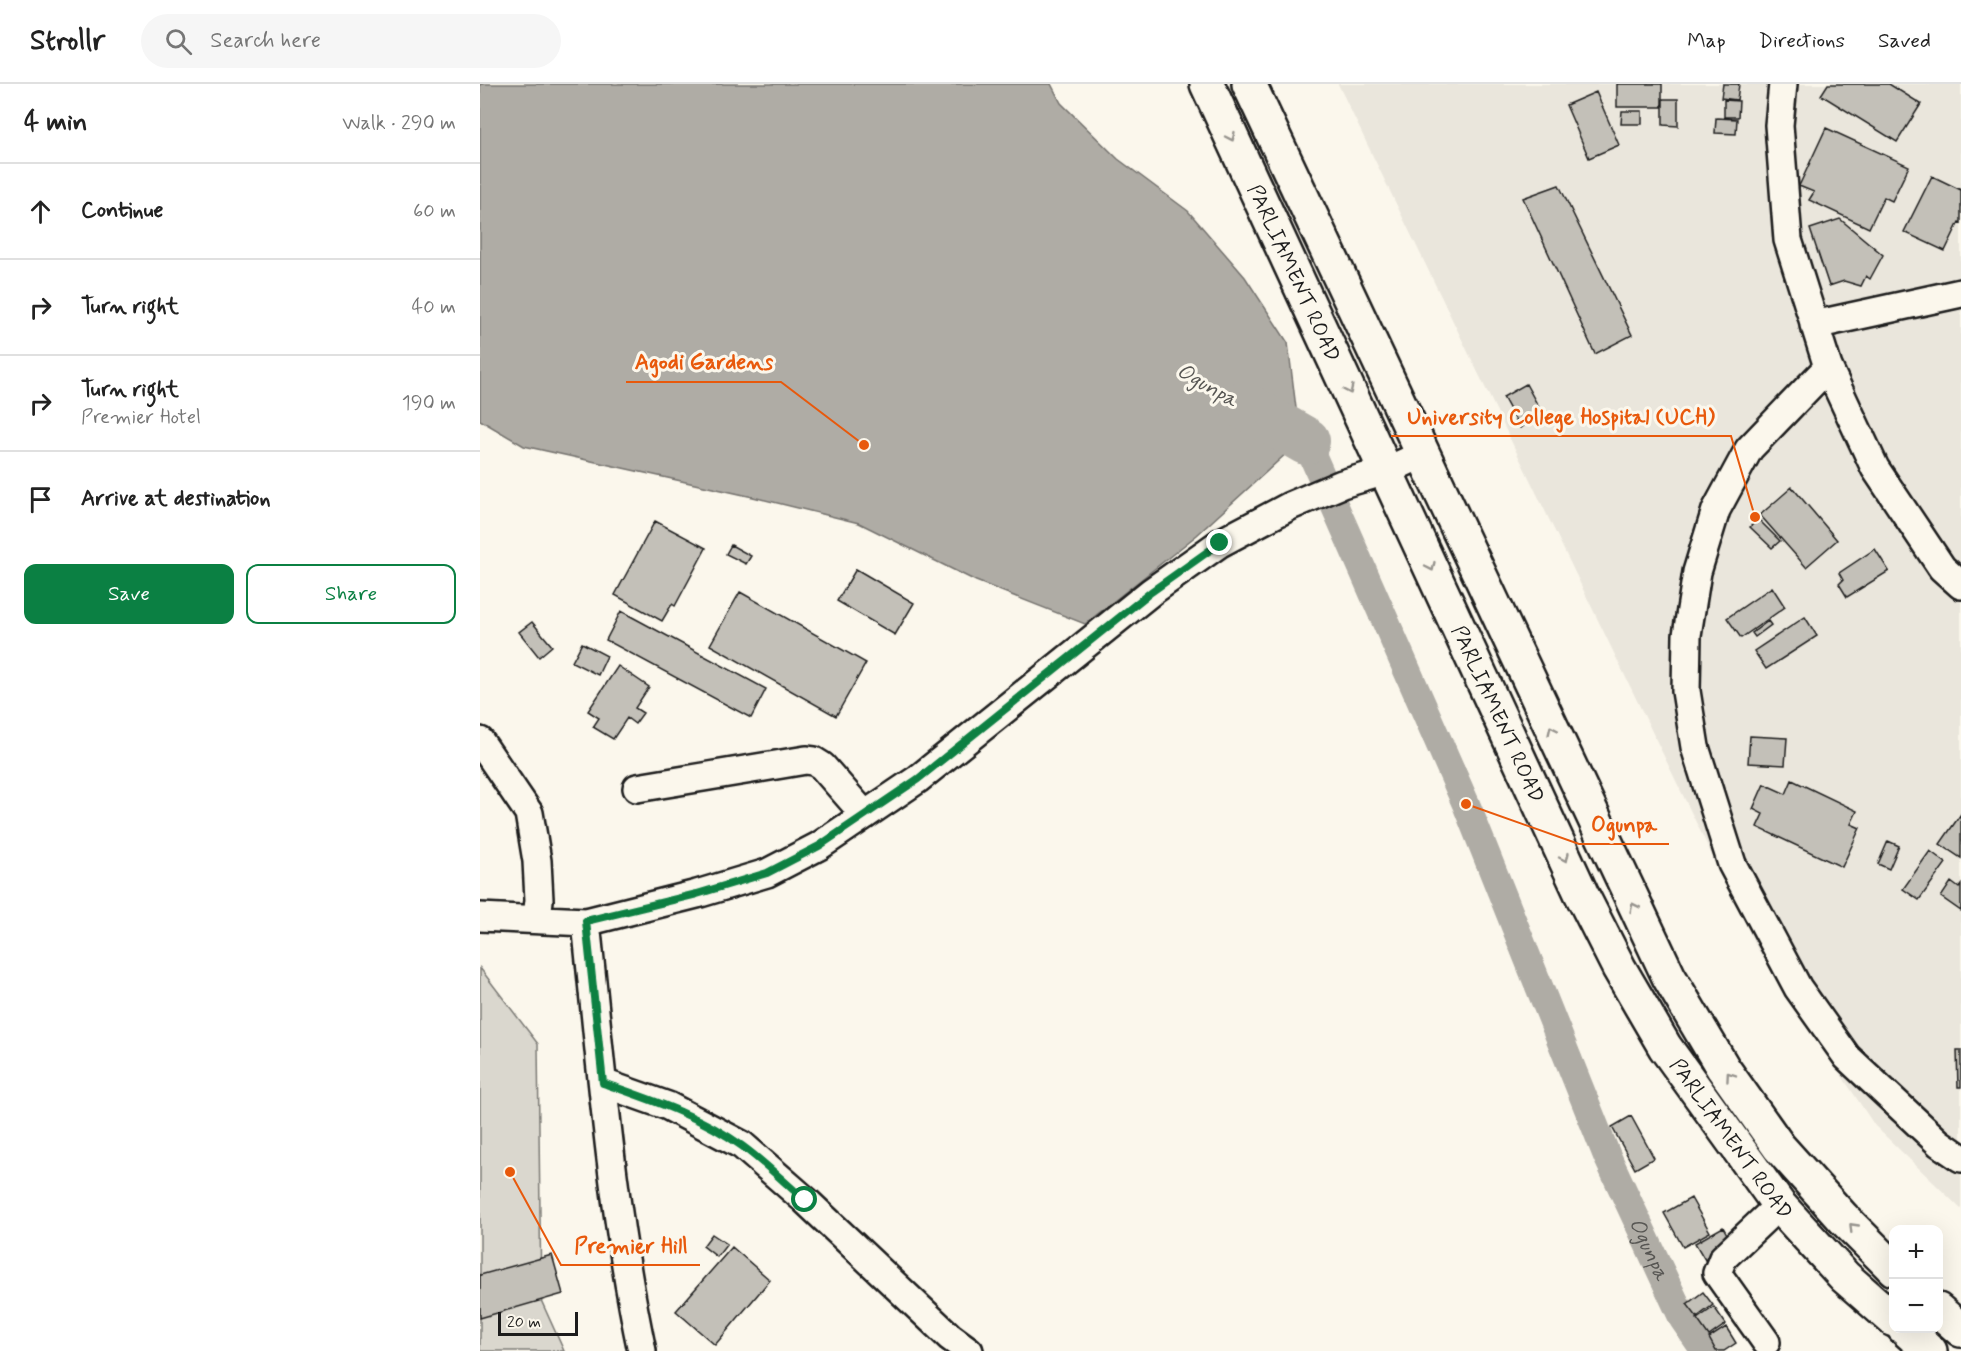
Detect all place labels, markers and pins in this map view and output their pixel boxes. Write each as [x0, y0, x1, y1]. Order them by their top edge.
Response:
callout: Agodi Gardens [626, 342, 781, 382]
callout: University College Hospital (UCH) [1391, 396, 1731, 436]
callout: Ogunpa [1579, 804, 1669, 844]
callout: Premier Hill [561, 1225, 700, 1265]

